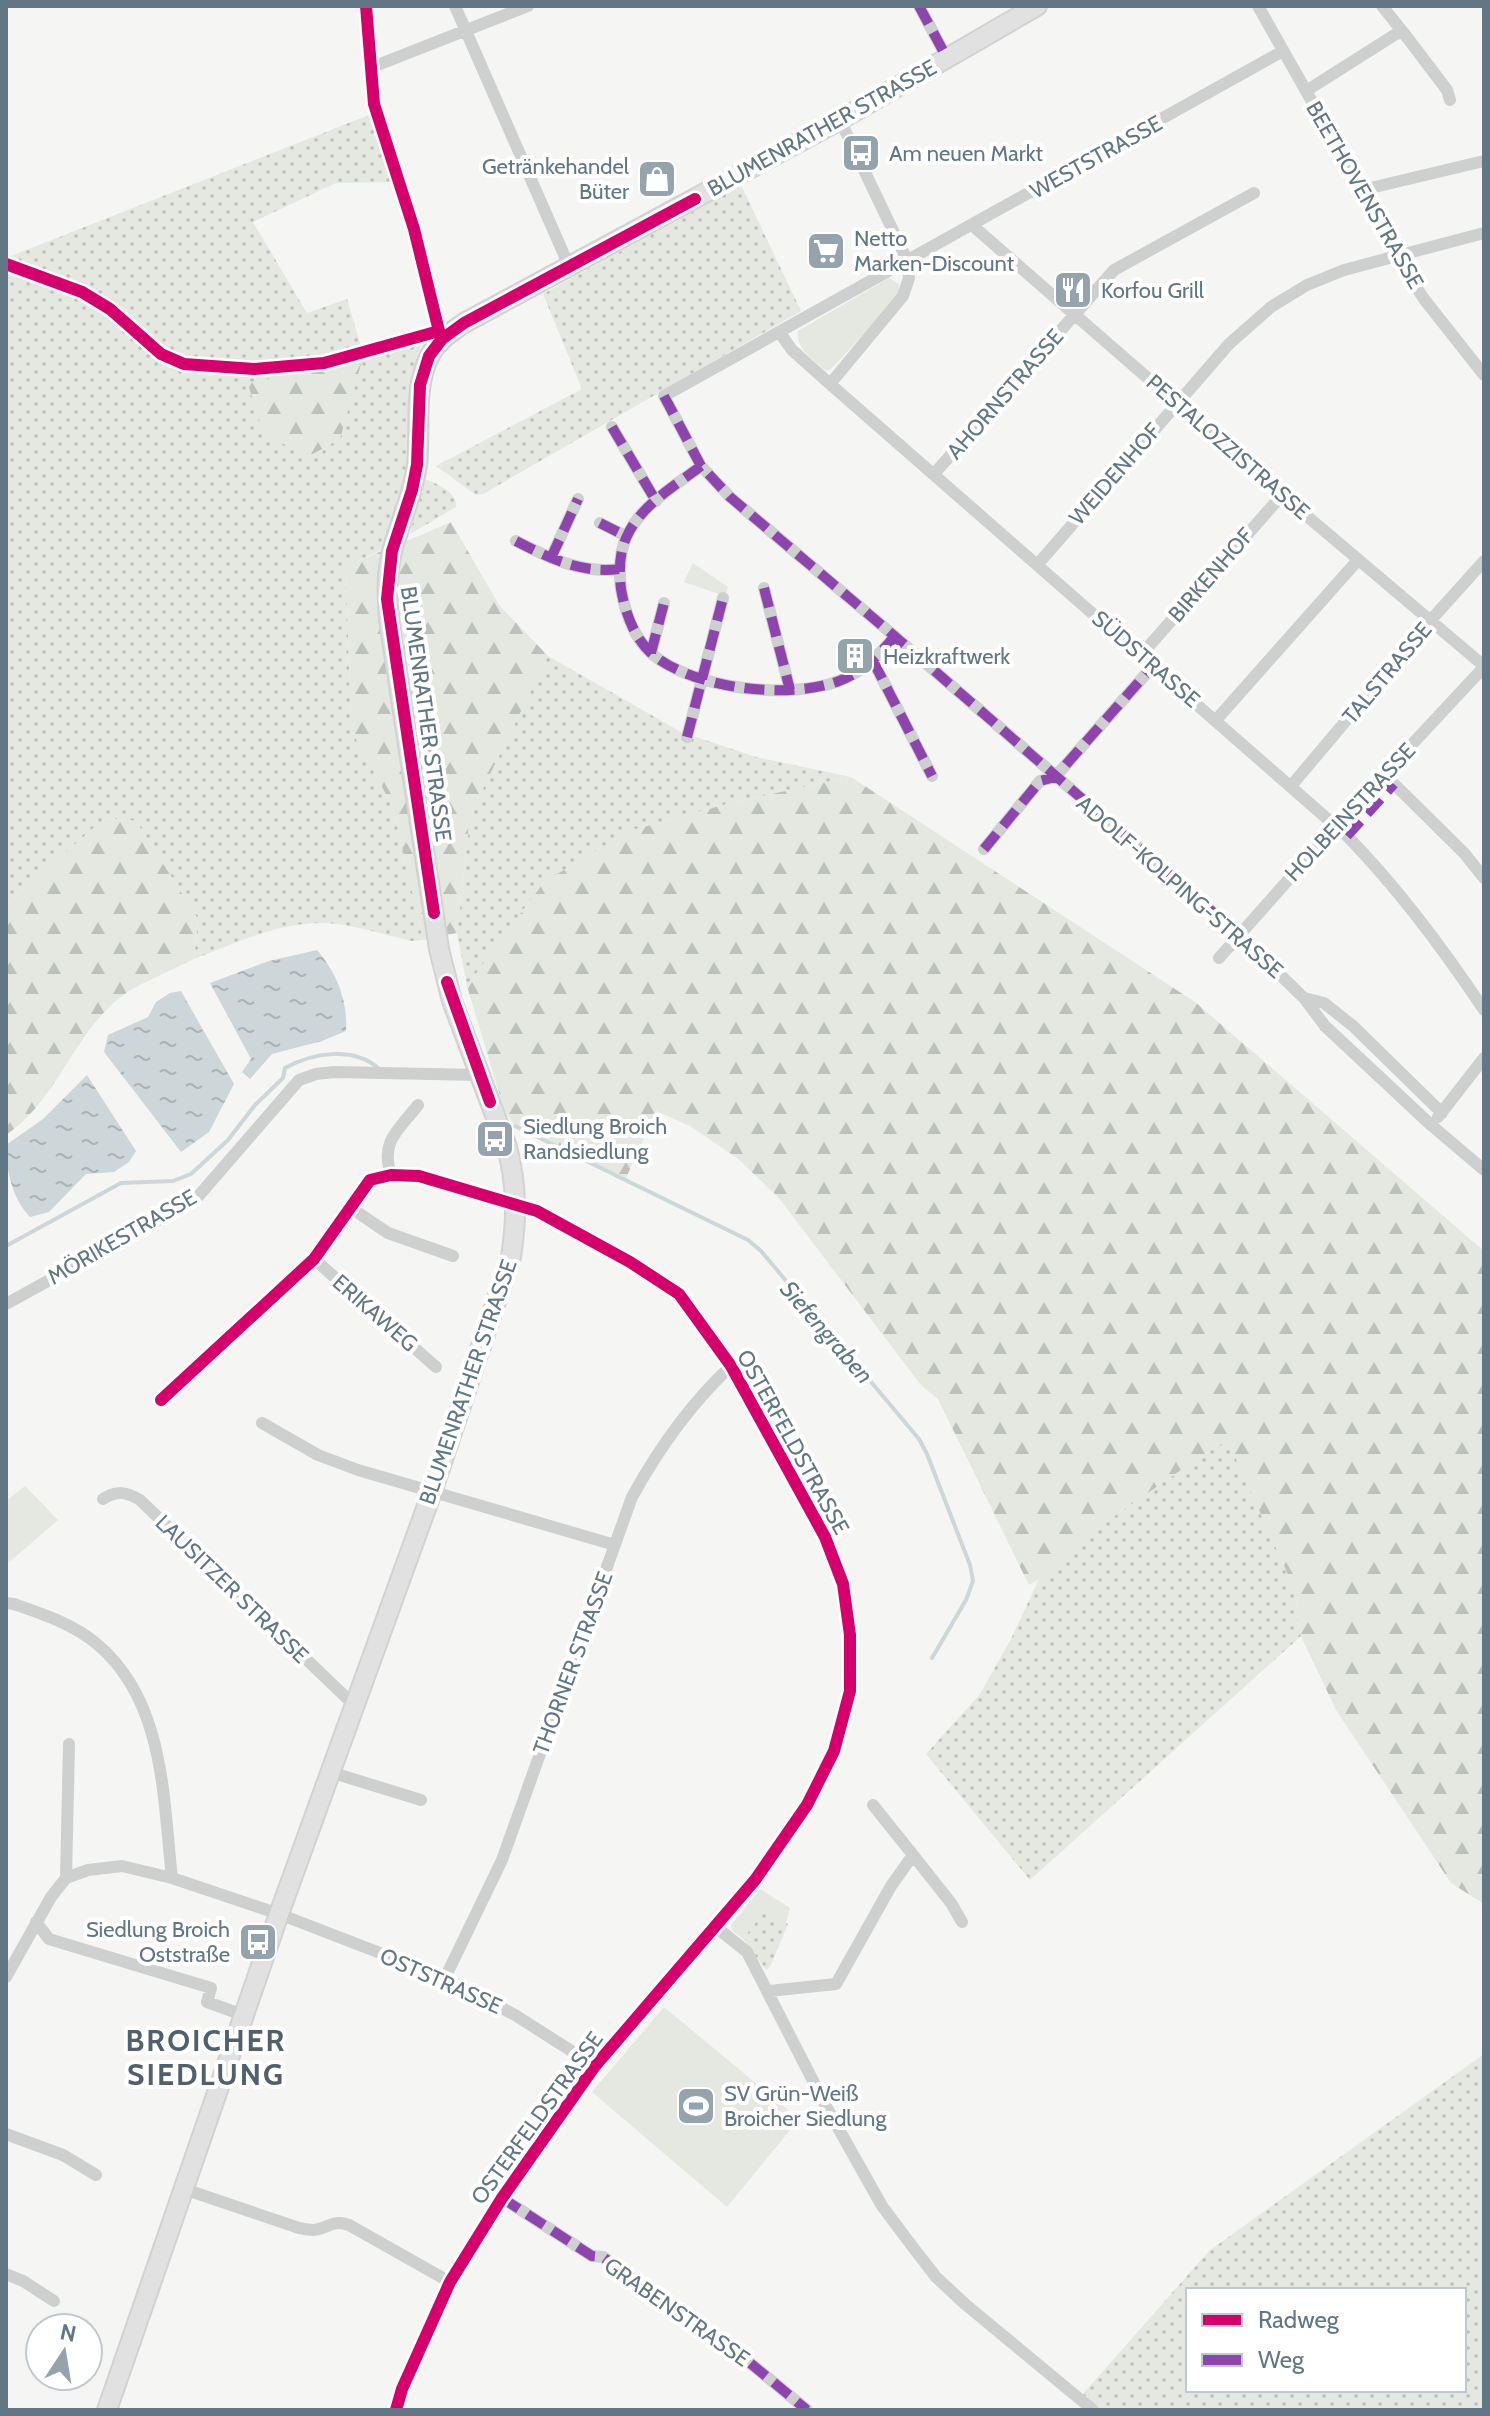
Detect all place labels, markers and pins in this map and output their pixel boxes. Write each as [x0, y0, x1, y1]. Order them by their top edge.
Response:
bus stop icon: Am neuen Markt [840, 132, 882, 174]
place label: Am neuen Markt [889, 140, 1043, 167]
place label: Getränkehandel Büter [482, 153, 630, 205]
shop icon: Getränkehandel Büter [636, 158, 678, 200]
place label: Netto Marken-Discount [854, 225, 1015, 277]
supermarket icon: Netto Marken-Discount [805, 230, 847, 272]
restaurant icon: Korfou Grill [1052, 269, 1094, 311]
place label: Korfou Grill [1101, 277, 1205, 304]
building icon: Heizkraftwerk [834, 635, 876, 677]
place label: Heizkraftwerk [883, 643, 1010, 670]
place label: Siedlung Broich Randsiedlung [523, 1113, 667, 1165]
bus stop icon: Siedlung Broich Randsiedlung [474, 1118, 516, 1160]
place label: Siedlung Broich Oststraße [86, 1916, 230, 1968]
bus stop icon: Siedlung Broich Oststraße [237, 1921, 279, 1963]
place label: SV Grün-Weiß Broicher Siedlung [724, 2080, 887, 2132]
sports icon: SV Grün-Weiß Broicher Siedlung [675, 2085, 717, 2127]

